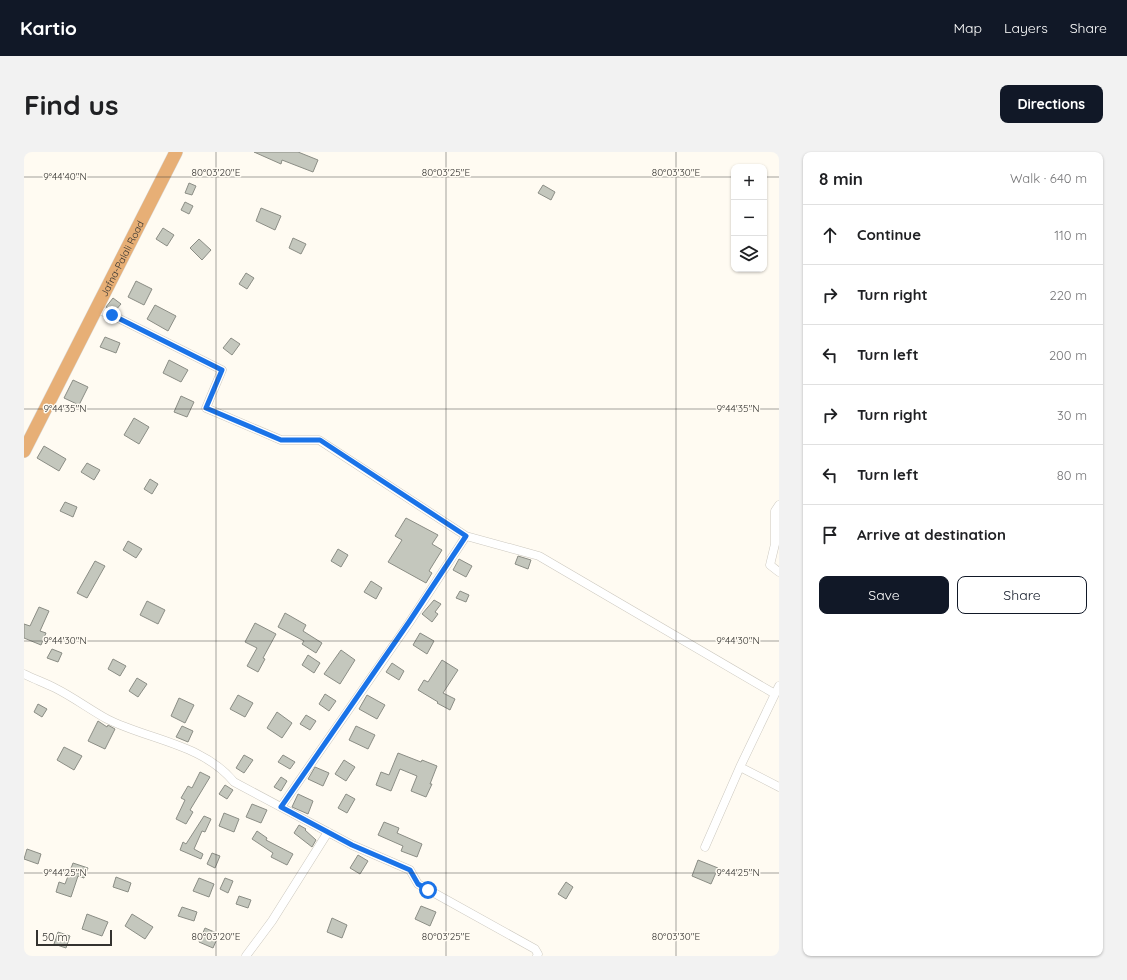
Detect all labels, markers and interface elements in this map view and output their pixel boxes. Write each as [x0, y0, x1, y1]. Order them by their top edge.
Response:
text: Kartio [20, 16, 77, 40]
text: Map [953, 19, 982, 37]
text: Layers [1004, 19, 1048, 37]
text: Share [1070, 19, 1107, 37]
button: Directions [1000, 85, 1103, 123]
text: Find us [24, 87, 118, 122]
map controls [731, 164, 767, 272]
button: + [731, 164, 767, 200]
text: 80°03'20"E [192, 166, 241, 179]
text: 80°03'25"E [422, 166, 470, 179]
text: 80°03'30"E [652, 166, 701, 179]
text: 8 min [819, 168, 863, 189]
text: 9°44'40"N [43, 170, 87, 183]
text: Walk · 640 m [1010, 170, 1087, 186]
button: − [731, 200, 767, 236]
street label: Jafna-Palali Road [97, 218, 147, 299]
icon: ahead [819, 224, 841, 246]
text: Continue [857, 225, 921, 244]
text: 110 m [1054, 227, 1087, 243]
button: layers [731, 236, 767, 272]
icon: right [819, 284, 841, 306]
text: Turn right [857, 285, 928, 304]
text: 220 m [1049, 287, 1087, 303]
route end [103, 306, 121, 324]
icon: left [819, 344, 841, 366]
text: Turn left [857, 345, 919, 364]
text: 200 m [1049, 347, 1087, 363]
text: 9°44'35"N [43, 402, 87, 415]
text: 9°44'35"N [716, 402, 760, 415]
icon: right [819, 404, 841, 426]
text: Turn right [857, 405, 928, 424]
text: 30 m [1057, 407, 1087, 423]
icon: left [819, 464, 841, 486]
text: Turn left [857, 465, 919, 484]
text: 80 m [1057, 467, 1087, 483]
icon: arrive [819, 524, 841, 546]
text: Arrive at destination [857, 525, 1006, 544]
button: Save [819, 576, 949, 614]
button: Share [957, 576, 1087, 614]
text: 9°44'30"N [43, 634, 87, 647]
text: 9°44'30"N [716, 634, 760, 647]
text: 9°44'25"N [43, 866, 87, 879]
text: 9°44'25"N [716, 866, 760, 879]
route start [419, 881, 437, 899]
scale bar [36, 928, 112, 947]
text: 50 m [42, 930, 68, 944]
text: 80°03'20"E [192, 930, 241, 943]
text: 80°03'25"E [422, 930, 470, 943]
text: 80°03'30"E [652, 930, 701, 943]

